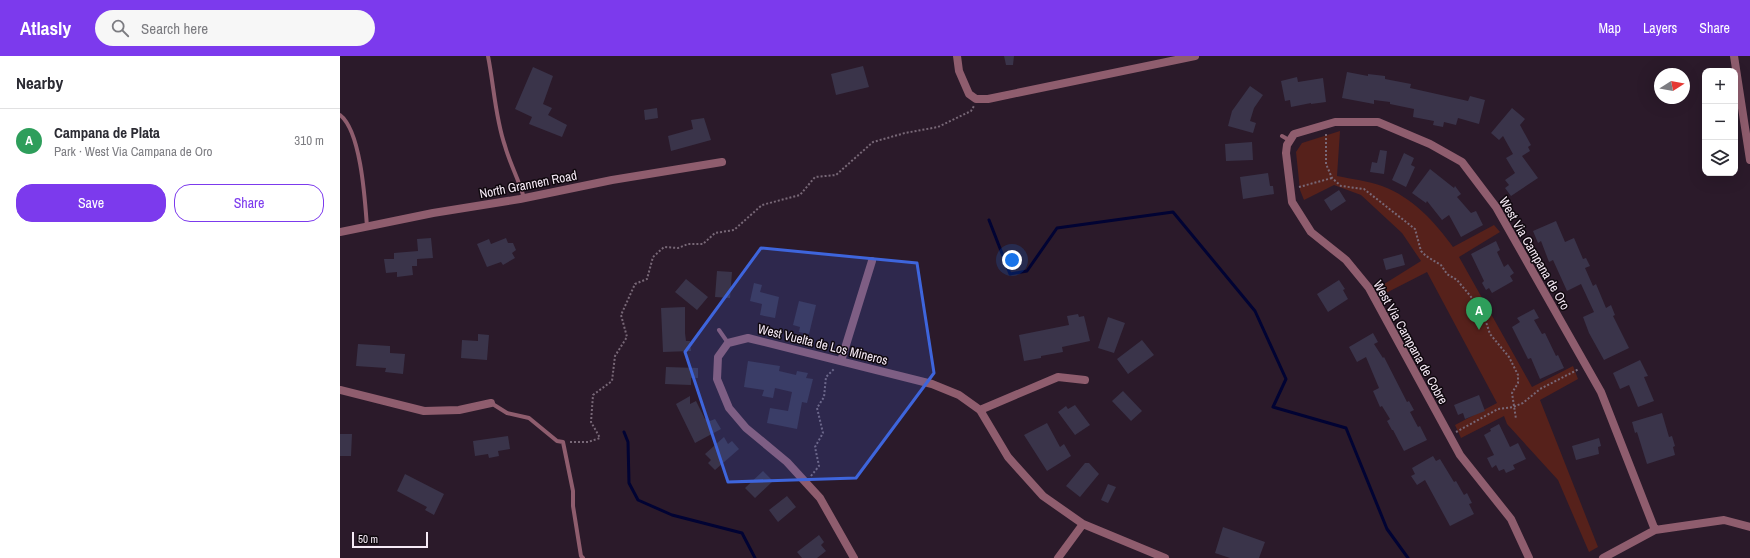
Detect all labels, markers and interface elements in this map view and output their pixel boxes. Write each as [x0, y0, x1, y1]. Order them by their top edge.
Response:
search box [95, 10, 375, 46]
text: Atlasly [20, 15, 71, 41]
icon: search [109, 17, 131, 39]
text: Search here [141, 18, 208, 39]
text: Map [1599, 19, 1621, 37]
text: Layers [1643, 19, 1677, 37]
text: Share [1699, 19, 1730, 37]
north arrow [1654, 68, 1690, 104]
map controls [1702, 68, 1738, 176]
button: + [1702, 68, 1738, 104]
text: Nearby [16, 71, 63, 94]
button: − [1702, 104, 1738, 140]
text: Campana de Plata [54, 122, 160, 143]
text: A [25, 132, 33, 149]
text: 310 m [294, 132, 324, 149]
button: layers [1702, 140, 1738, 176]
text: Park · West Via Campana de Oro [54, 143, 212, 160]
street label: North Grannen Road [478, 167, 578, 202]
button: Save [16, 184, 166, 222]
button: Share [174, 184, 324, 222]
street label: West Via Campana de Oro [1495, 194, 1574, 313]
your location [1002, 250, 1022, 270]
street label: West Via Campana de Cobre [1369, 277, 1452, 407]
pin: A [1466, 297, 1492, 330]
street label: West Vuelta de Los Mineros [756, 320, 890, 369]
scale bar [352, 530, 428, 549]
text: 50 m [358, 532, 378, 546]

